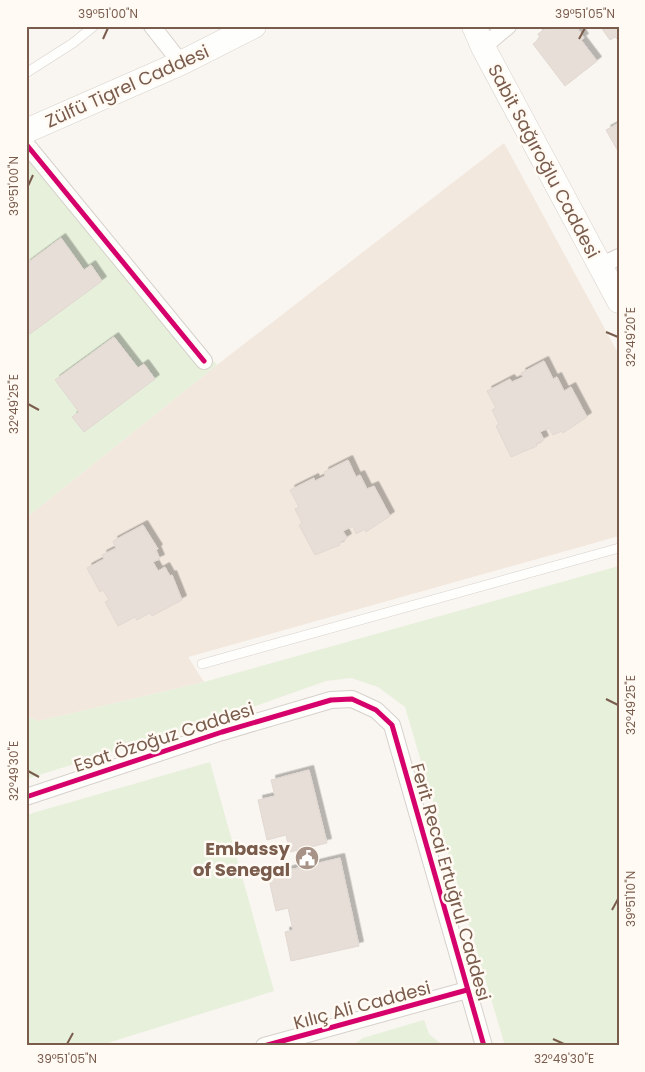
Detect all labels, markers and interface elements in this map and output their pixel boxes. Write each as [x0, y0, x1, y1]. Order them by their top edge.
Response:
text: 39°51'00"N [78, 5, 138, 22]
text: 39°51'05"N [555, 5, 615, 22]
street label: Zülfü Tigrel Caddesi [41, 39, 213, 133]
street label: Sabit Sağıroğlu Caddesi [482, 60, 606, 262]
text: 39°51'00"N [5, 156, 22, 216]
text: 32°49'20"E [622, 307, 639, 367]
text: 32°49'25"E [5, 374, 22, 434]
text: 32°49'25"E [622, 675, 639, 735]
street label: Esat Özoğuz Caddesi [71, 696, 257, 778]
text: 32°49'30"E [5, 741, 22, 801]
street label: Ferit Recai Ertuğrul Caddesi [405, 760, 497, 1004]
place label: Embassy of Senegal [193, 836, 291, 882]
public building icon: Embassy of Senegal [294, 845, 320, 871]
text: 39°51'10"N [622, 871, 639, 927]
street label: Kılıç Ali Caddesi [291, 975, 433, 1035]
text: 39°51'05"N [37, 1050, 97, 1067]
text: 32°49'30"E [534, 1050, 594, 1067]

